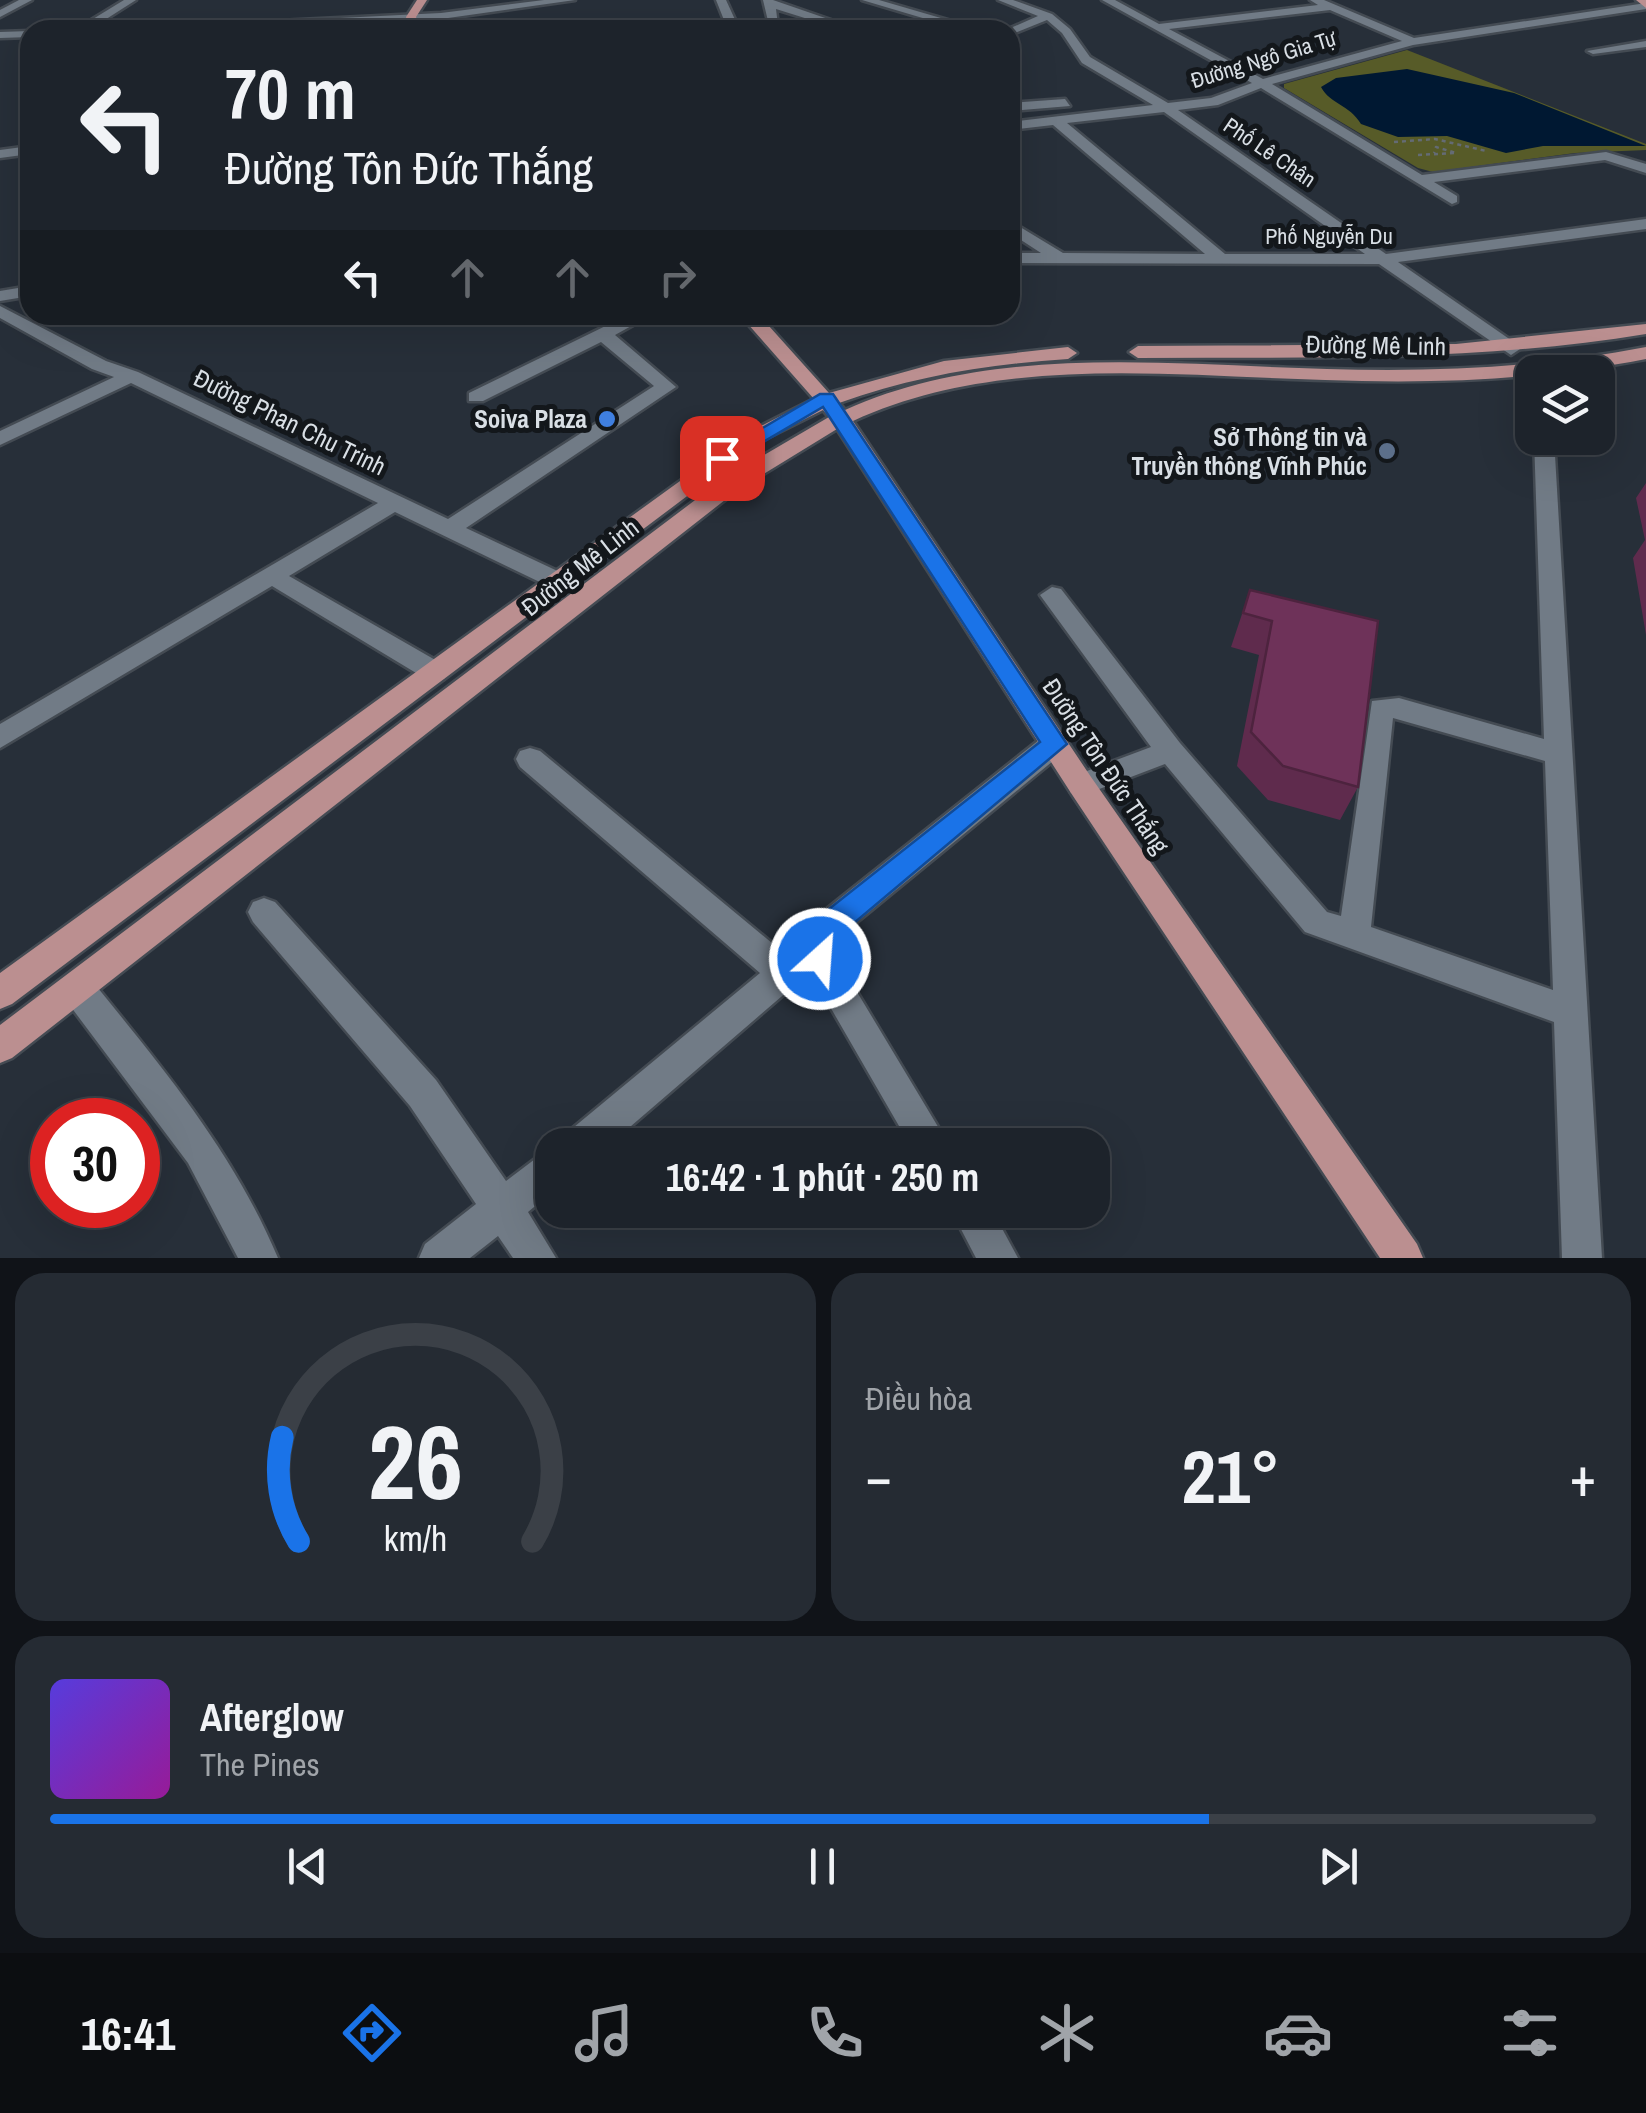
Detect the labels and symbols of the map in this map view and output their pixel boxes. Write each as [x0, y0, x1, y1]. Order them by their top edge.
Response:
street label: Đường Ngô Gia Tự [1187, 23, 1340, 95]
street label: Phố Lê Chân [1218, 110, 1322, 194]
street label: Phố Nguyễn Du [1265, 221, 1393, 251]
street label: Đường Mê Linh [1306, 327, 1446, 363]
street label: Đường Phan Chu Trinh [188, 361, 392, 483]
place label: Soiva Plaza [474, 402, 588, 436]
marker: Soiva Plaza [596, 408, 618, 430]
pin [680, 416, 765, 501]
place label: Sở Thông tin và Truyền thông Vĩnh Phúc [1132, 420, 1368, 483]
marker: Sở Thông tin và Truyền thông Vĩnh Phúc [1376, 440, 1398, 462]
street label: Đường Mê Linh [514, 510, 646, 624]
street label: Đường Tôn Đức Thắng [1035, 672, 1178, 861]
position arrow [768, 907, 872, 1011]
speed limit sign: 30 [30, 1098, 160, 1228]

